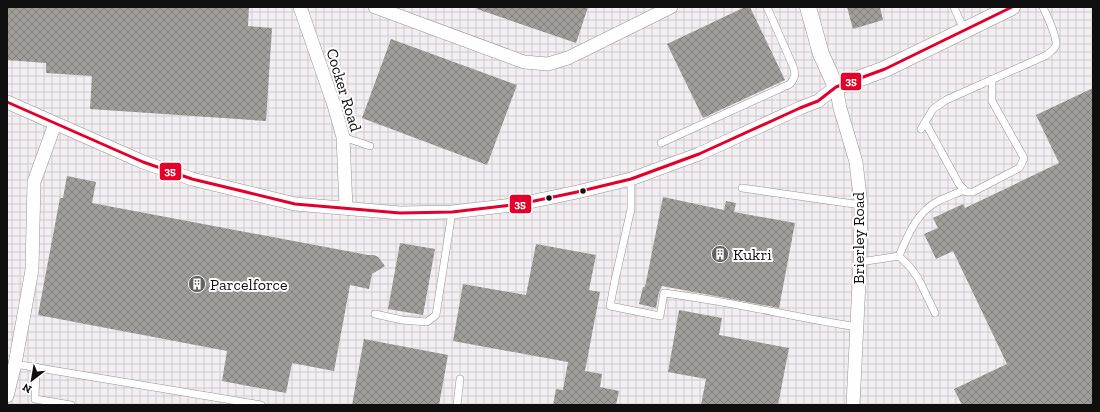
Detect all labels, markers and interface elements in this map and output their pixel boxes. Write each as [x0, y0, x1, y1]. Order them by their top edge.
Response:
street label: Cocker Road [322, 46, 366, 134]
line badge: 35 [840, 72, 862, 91]
text: 35 [845, 75, 857, 88]
line badge: 35 [159, 162, 182, 181]
text: 35 [164, 165, 176, 178]
unlabelled marker [578, 186, 588, 196]
street label: Brierley Road [849, 192, 868, 284]
unlabelled marker [544, 193, 554, 203]
line badge: 35 [509, 194, 532, 214]
text: 35 [514, 198, 526, 211]
building icon: Kukri [710, 244, 730, 264]
place label: Kukri [733, 245, 772, 264]
building icon: Parcelforce [187, 274, 207, 294]
place label: Parcelforce [210, 275, 288, 294]
north arrow [12, 360, 52, 400]
text: N [20, 380, 34, 396]

